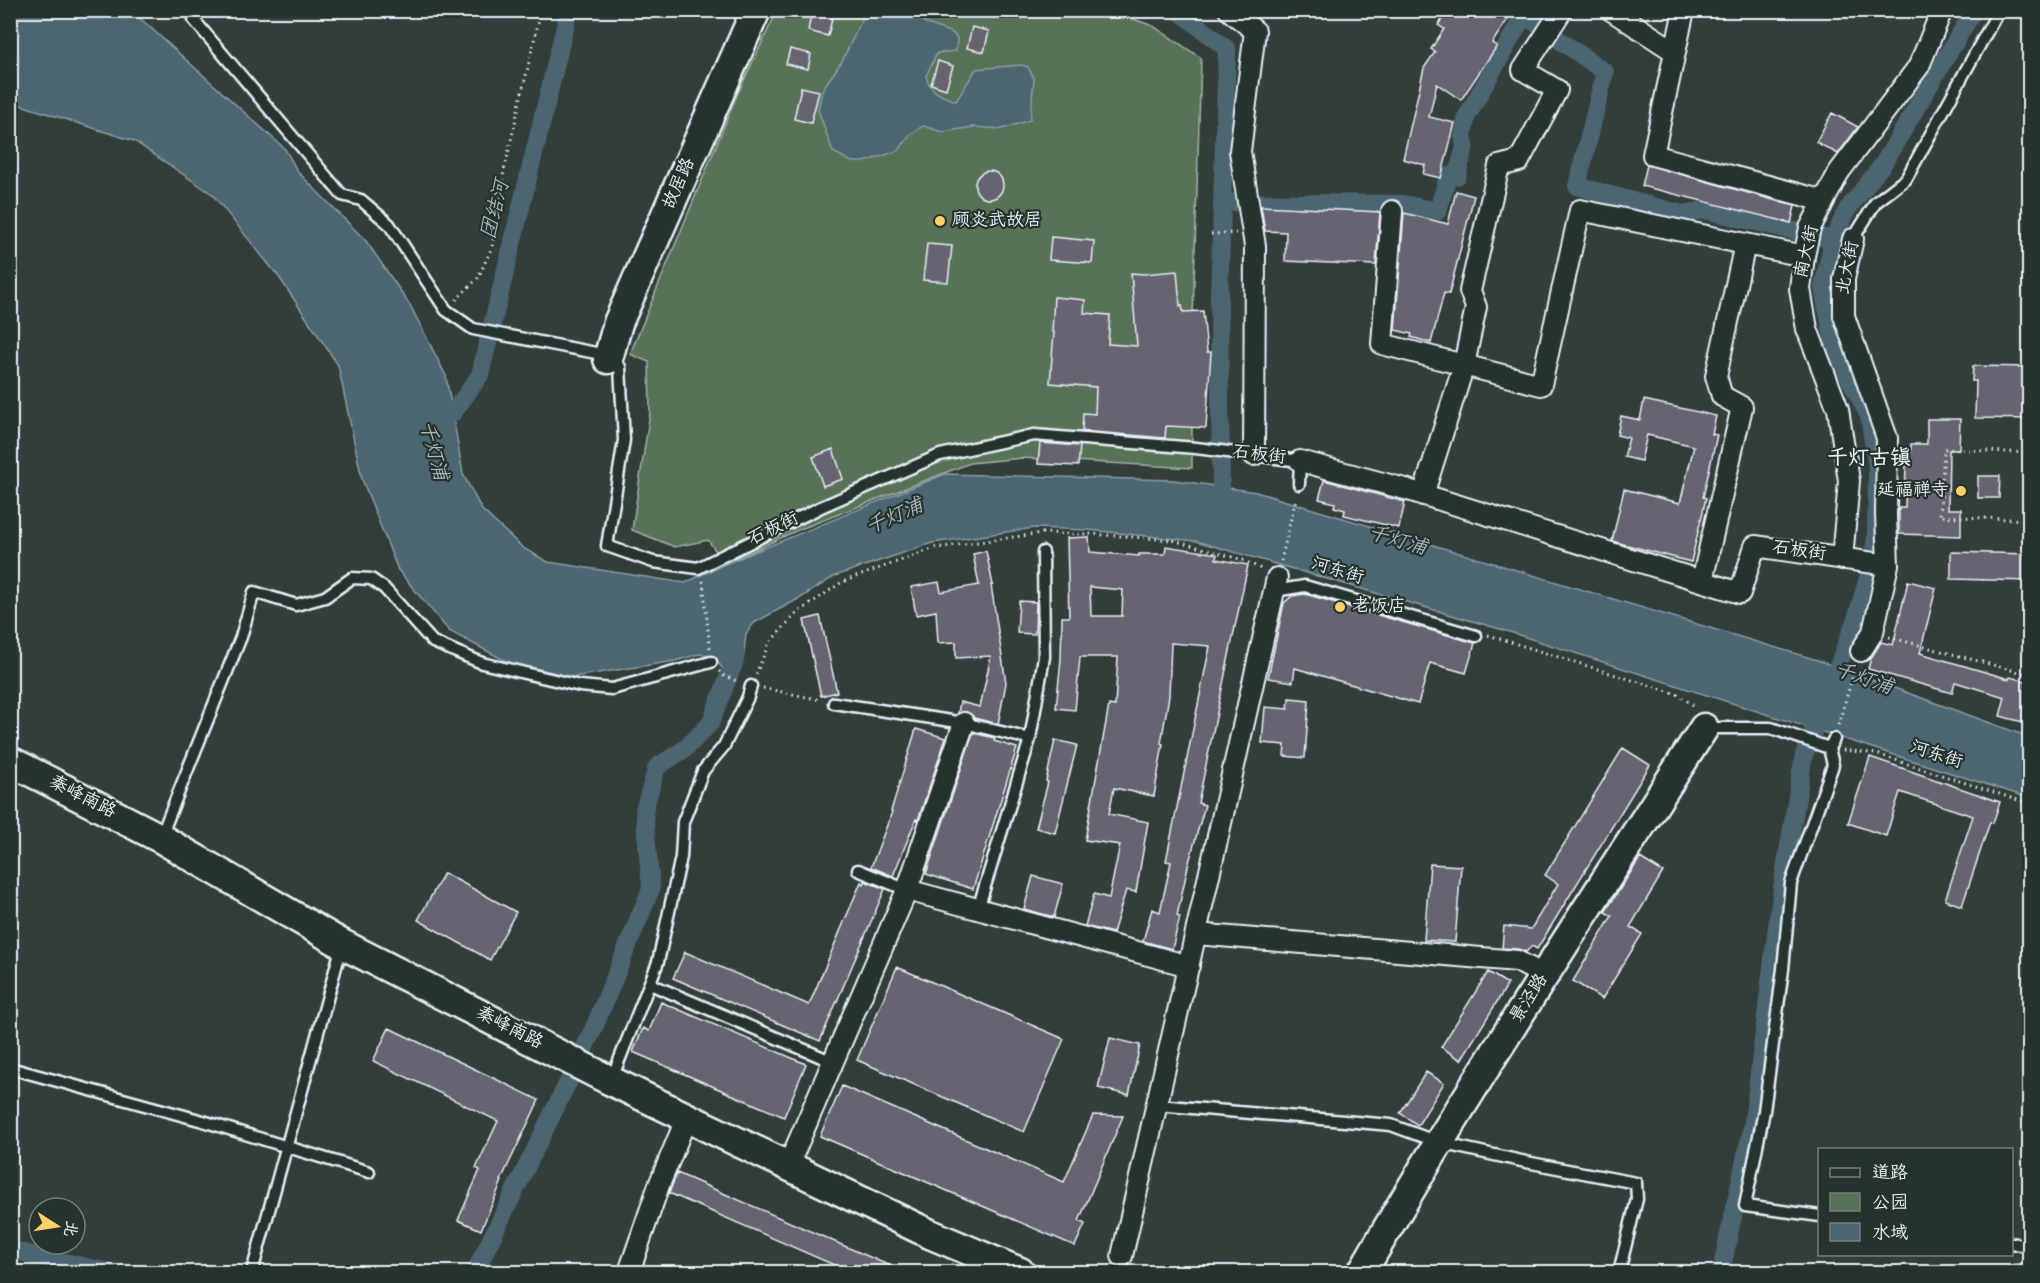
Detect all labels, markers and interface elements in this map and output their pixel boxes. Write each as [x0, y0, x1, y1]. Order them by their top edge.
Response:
street label: 故居路 [658, 154, 702, 214]
water label: 团结河 [476, 175, 519, 242]
place label: 顾炎武故居 [952, 209, 1042, 234]
marker: 顾炎武故居 [933, 214, 947, 228]
street label: 南大街 [1790, 223, 1826, 281]
street label: 北大街 [1832, 239, 1866, 297]
water label: 千灯浦 [411, 418, 454, 486]
street label: 石板街 [1231, 440, 1287, 472]
district label: 千灯古镇 [1827, 445, 1911, 475]
place label: 延福禅寺 [1877, 479, 1949, 504]
marker: 延福禅寺 [1954, 484, 1968, 498]
water label: 千灯浦 [862, 492, 931, 543]
street label: 石板街 [744, 507, 804, 553]
water label: 千灯浦 [1364, 520, 1433, 565]
street label: 石板街 [1771, 536, 1827, 568]
street label: 河东街 [1308, 552, 1366, 592]
place label: 老饭店 [1352, 595, 1406, 620]
marker: 老饭店 [1333, 600, 1347, 614]
water label: 千灯浦 [1830, 657, 1899, 704]
street label: 河东街 [1906, 736, 1966, 776]
street label: 秦峰南路 [44, 771, 120, 825]
street label: 景泾路 [1505, 969, 1555, 1029]
street label: 秦峰南路 [471, 1002, 547, 1056]
legend [1818, 1148, 2013, 1256]
text: 道路 [1872, 1162, 1908, 1187]
text: 公园 [1872, 1192, 1908, 1217]
north arrow [27, 1196, 87, 1256]
text: 北 [56, 1218, 82, 1239]
text: 水域 [1872, 1222, 1908, 1247]

